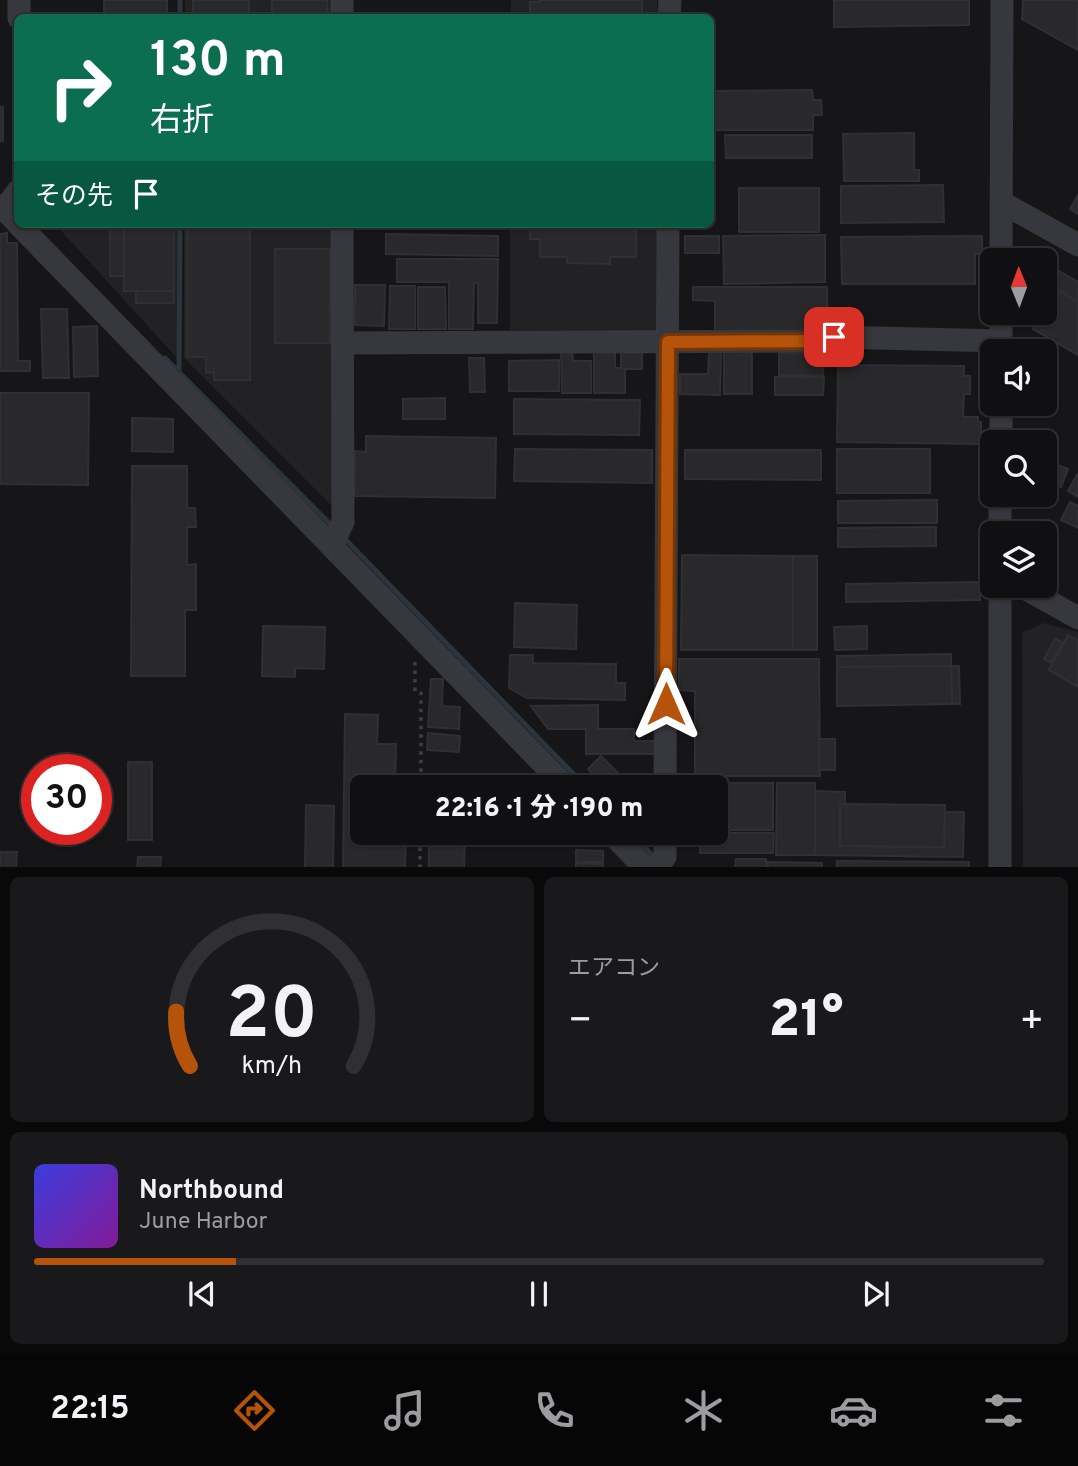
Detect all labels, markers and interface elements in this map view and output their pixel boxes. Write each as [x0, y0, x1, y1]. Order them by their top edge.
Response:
text: 130 m [150, 32, 286, 94]
icon: right [35, 42, 126, 133]
text: 右折 [150, 102, 214, 142]
icon: arrive [127, 175, 165, 213]
text: その先 [35, 181, 113, 214]
north arrow [980, 248, 1057, 326]
map controls [980, 248, 1057, 598]
pin [804, 307, 864, 367]
icon: arrive [815, 318, 853, 356]
button: sound [980, 339, 1057, 416]
button: search [980, 430, 1057, 507]
button: layers [980, 521, 1057, 598]
position arrow [629, 667, 703, 741]
speed limit sign: 30 [21, 754, 112, 845]
text: 22:16 · 1 分 · 190 m [435, 793, 643, 826]
text: エアコン [568, 955, 660, 984]
text: 20 [226, 972, 318, 1064]
text: 21° [769, 989, 843, 1055]
text: − [568, 998, 593, 1047]
text: + [1019, 998, 1044, 1047]
text: km/h [242, 1050, 302, 1082]
text: Northbound [139, 1175, 284, 1208]
text: June Harbor [139, 1208, 267, 1237]
icon: previous [183, 1275, 221, 1313]
icon: pause [520, 1275, 558, 1313]
icon: next [857, 1275, 895, 1313]
icon: directions [230, 1386, 279, 1435]
icon: music [380, 1386, 429, 1435]
icon: phone [530, 1386, 579, 1435]
icon: climate [679, 1386, 728, 1435]
icon: car [829, 1386, 878, 1435]
icon: filters [979, 1386, 1028, 1435]
text: 22:15 [50, 1390, 130, 1430]

